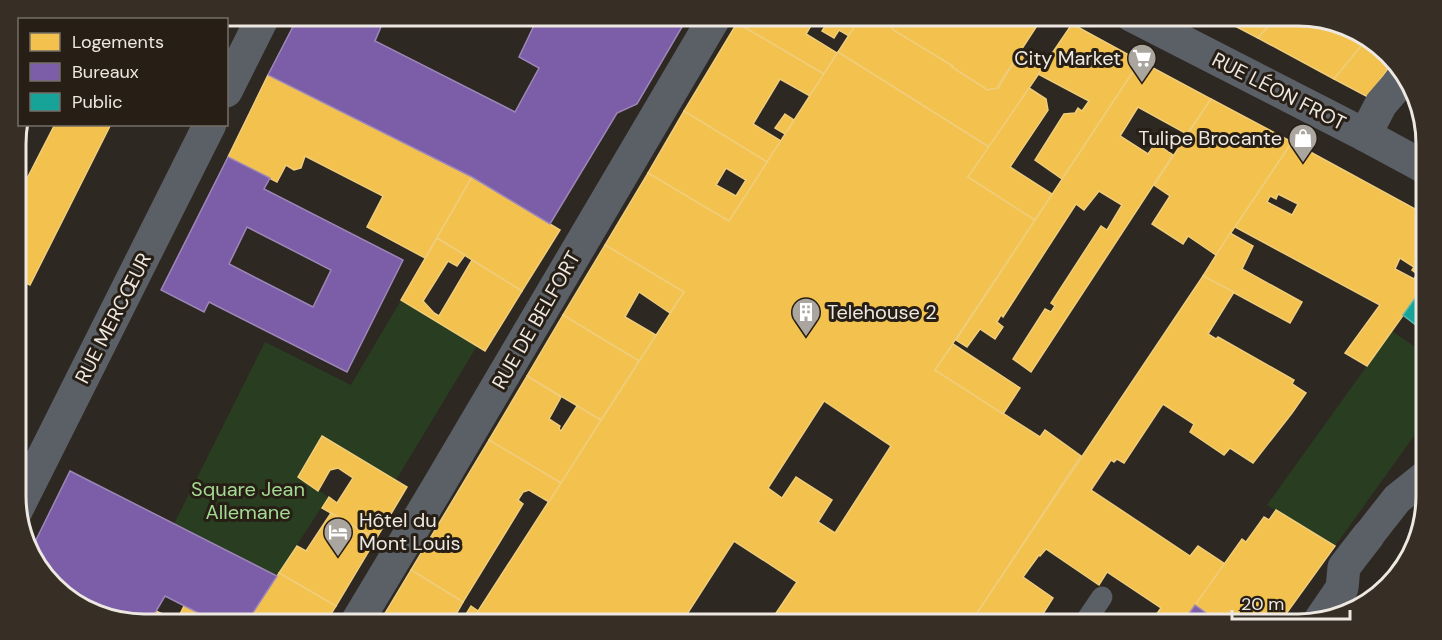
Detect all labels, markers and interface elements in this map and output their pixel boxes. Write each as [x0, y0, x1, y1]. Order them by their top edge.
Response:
legend [18, 18, 228, 126]
text: Logements [72, 30, 164, 54]
supermarket icon: City Market [1126, 42, 1158, 84]
place label: City Market [1014, 45, 1121, 71]
street label: RUE LÉON FROT [1208, 46, 1350, 136]
text: Bureaux [72, 60, 139, 84]
text: Public [72, 90, 123, 114]
shop icon: Tulipe Brocante [1287, 122, 1319, 164]
place label: Tulipe Brocante [1138, 125, 1282, 151]
street label: RUE DE BELFORT [486, 246, 586, 394]
street label: RUE MERCŒUR [69, 248, 157, 388]
building icon: Telehouse 2 [790, 296, 822, 338]
place label: Telehouse 2 [827, 299, 937, 325]
park label: Square Jean Allemane [191, 476, 305, 525]
place label: Hôtel du Mont Louis [359, 507, 461, 556]
hotel icon: Hôtel du Mont Louis [322, 516, 354, 558]
scale bar [1232, 583, 1350, 621]
text: 20 m [1241, 592, 1284, 616]

